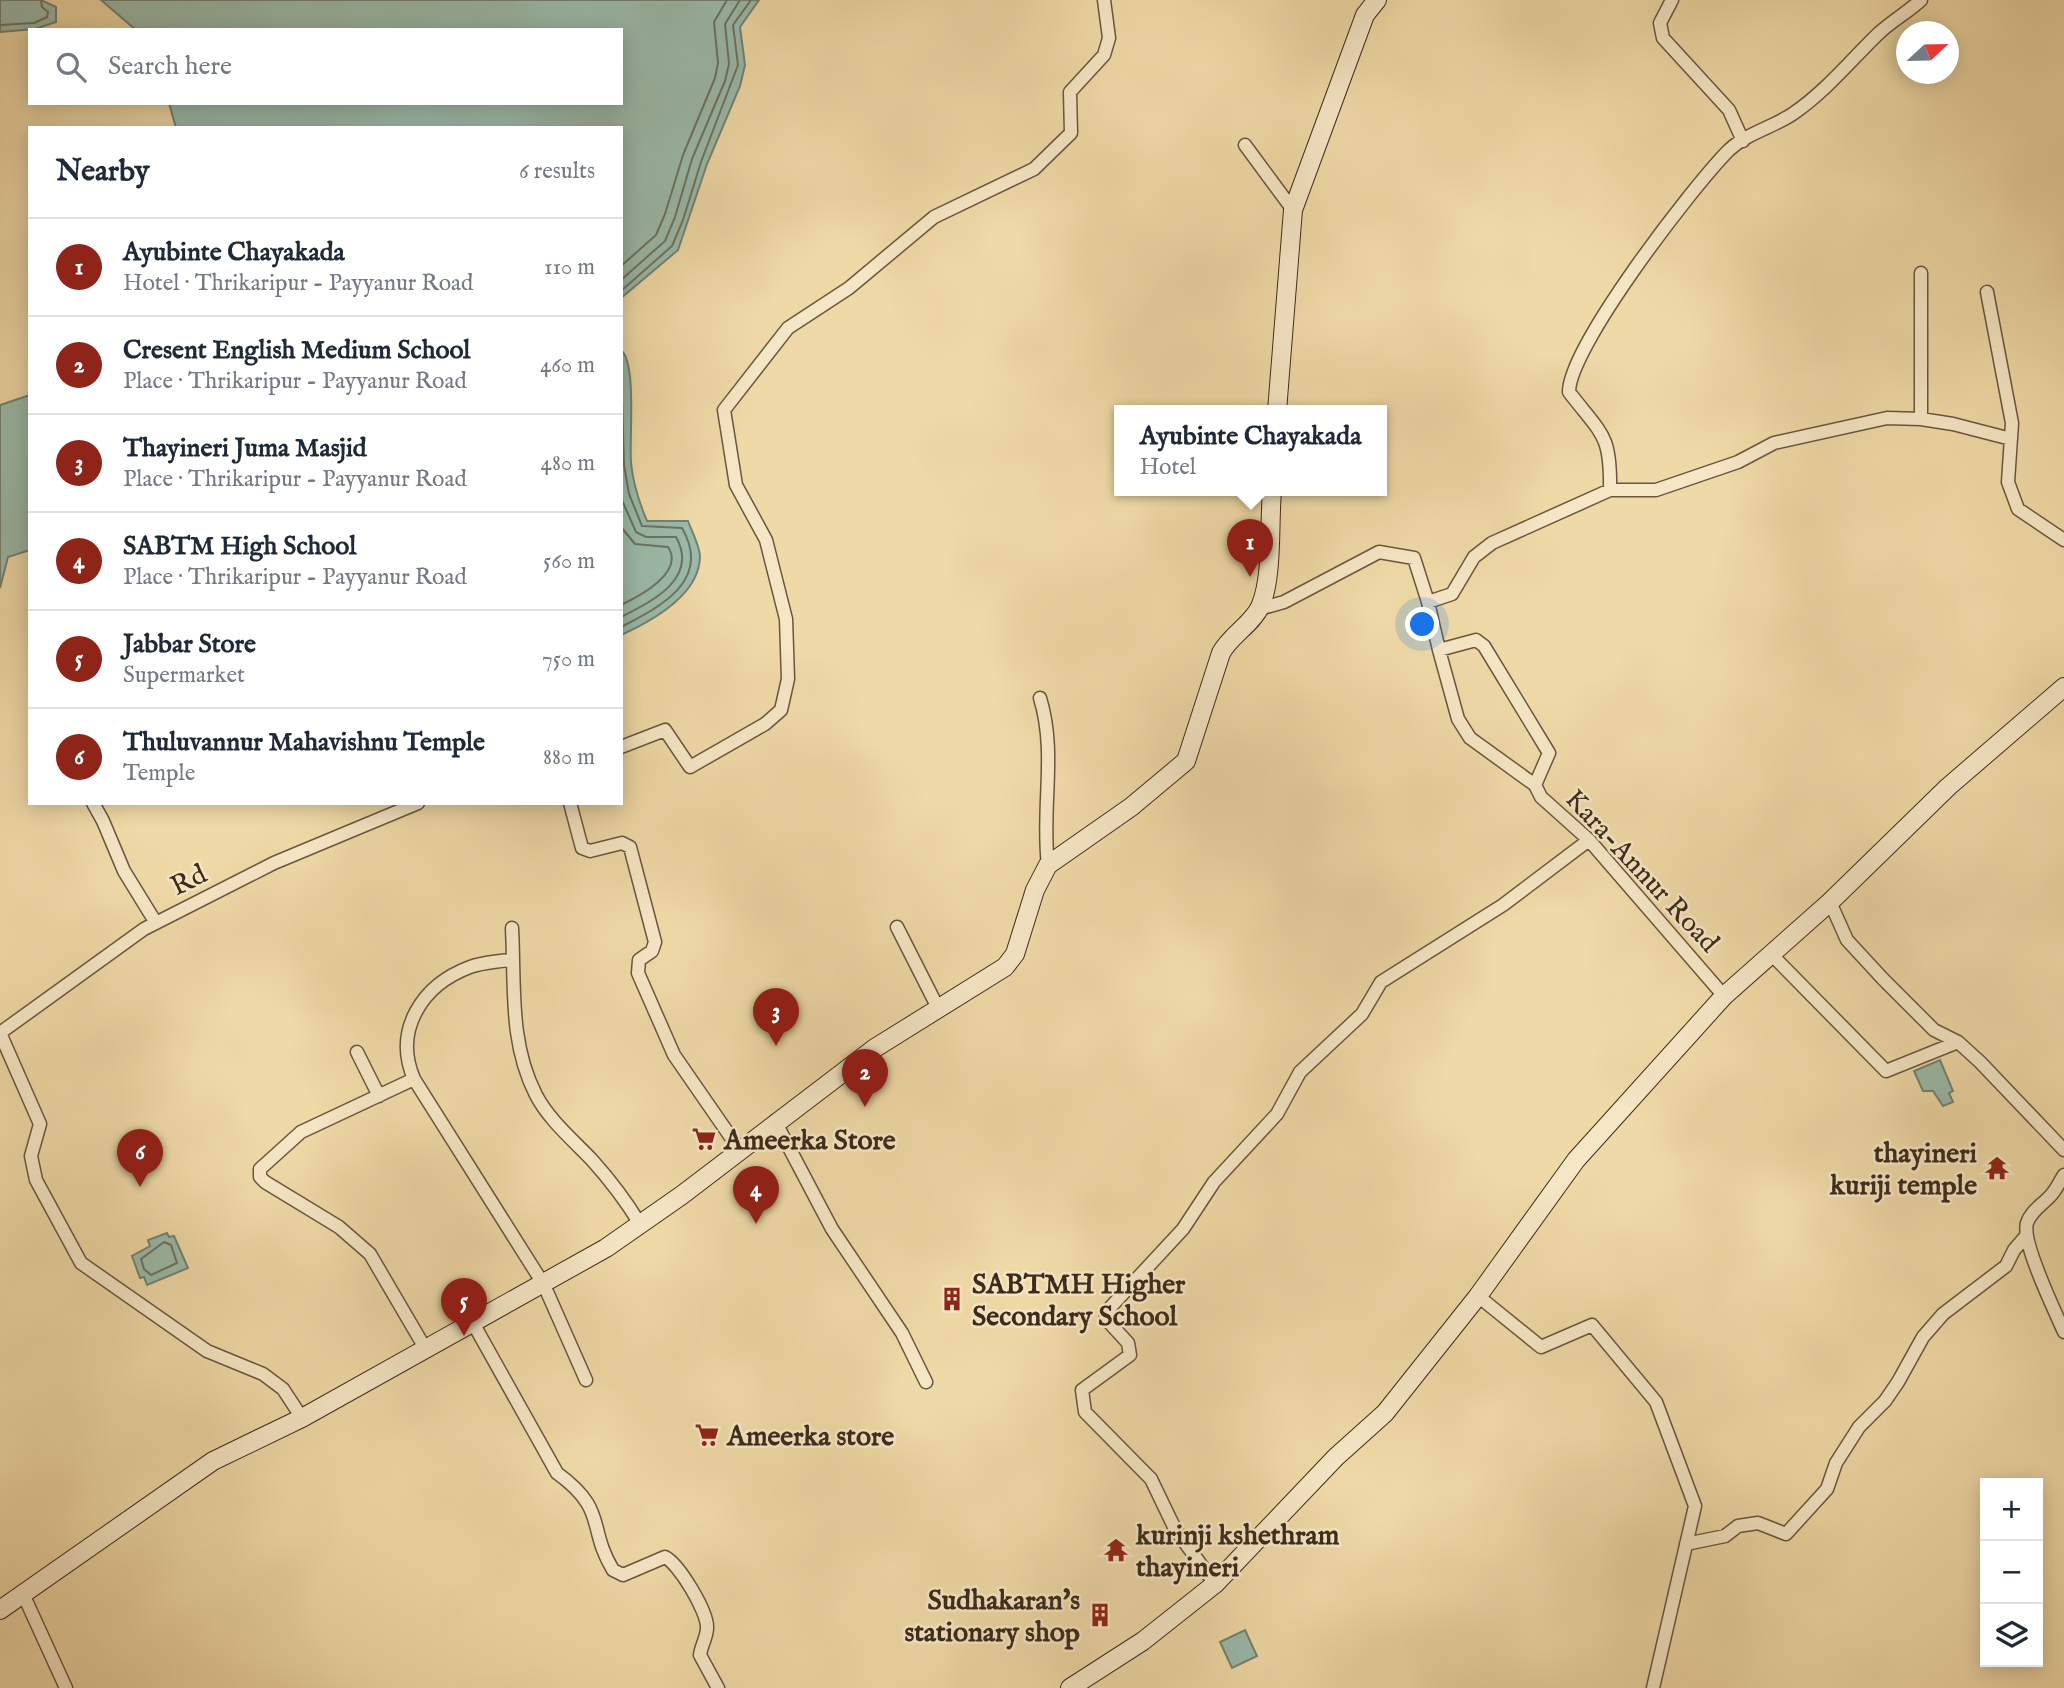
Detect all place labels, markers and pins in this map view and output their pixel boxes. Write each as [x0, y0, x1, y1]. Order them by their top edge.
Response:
pin: 1 [1227, 519, 1273, 577]
pin: 3 [753, 988, 799, 1046]
pin: 2 [842, 1049, 888, 1107]
place label: Ameerka Store [723, 1124, 896, 1159]
supermarket icon: Ameerka Store [690, 1125, 718, 1153]
pin: 6 [117, 1129, 163, 1187]
place label: thayineri kuriji temple [1829, 1137, 1978, 1204]
temple icon: thayineri kuriji temple [1983, 1154, 2011, 1182]
pin: 4 [733, 1166, 779, 1224]
place label: SABTMH Higher Secondary School [972, 1268, 1186, 1335]
pin: 5 [441, 1278, 487, 1336]
building icon: SABTMH Higher Secondary School [938, 1285, 966, 1313]
place label: Ameerka store [726, 1420, 894, 1455]
supermarket icon: Ameerka store [693, 1421, 721, 1449]
place label: kurinji kshethram thayineri [1135, 1519, 1340, 1586]
temple icon: kurinji kshethram thayineri [1102, 1536, 1130, 1564]
place label: Sudhakaran's stationary shop [904, 1584, 1080, 1651]
building icon: Sudhakaran's stationary shop [1086, 1601, 1114, 1629]

